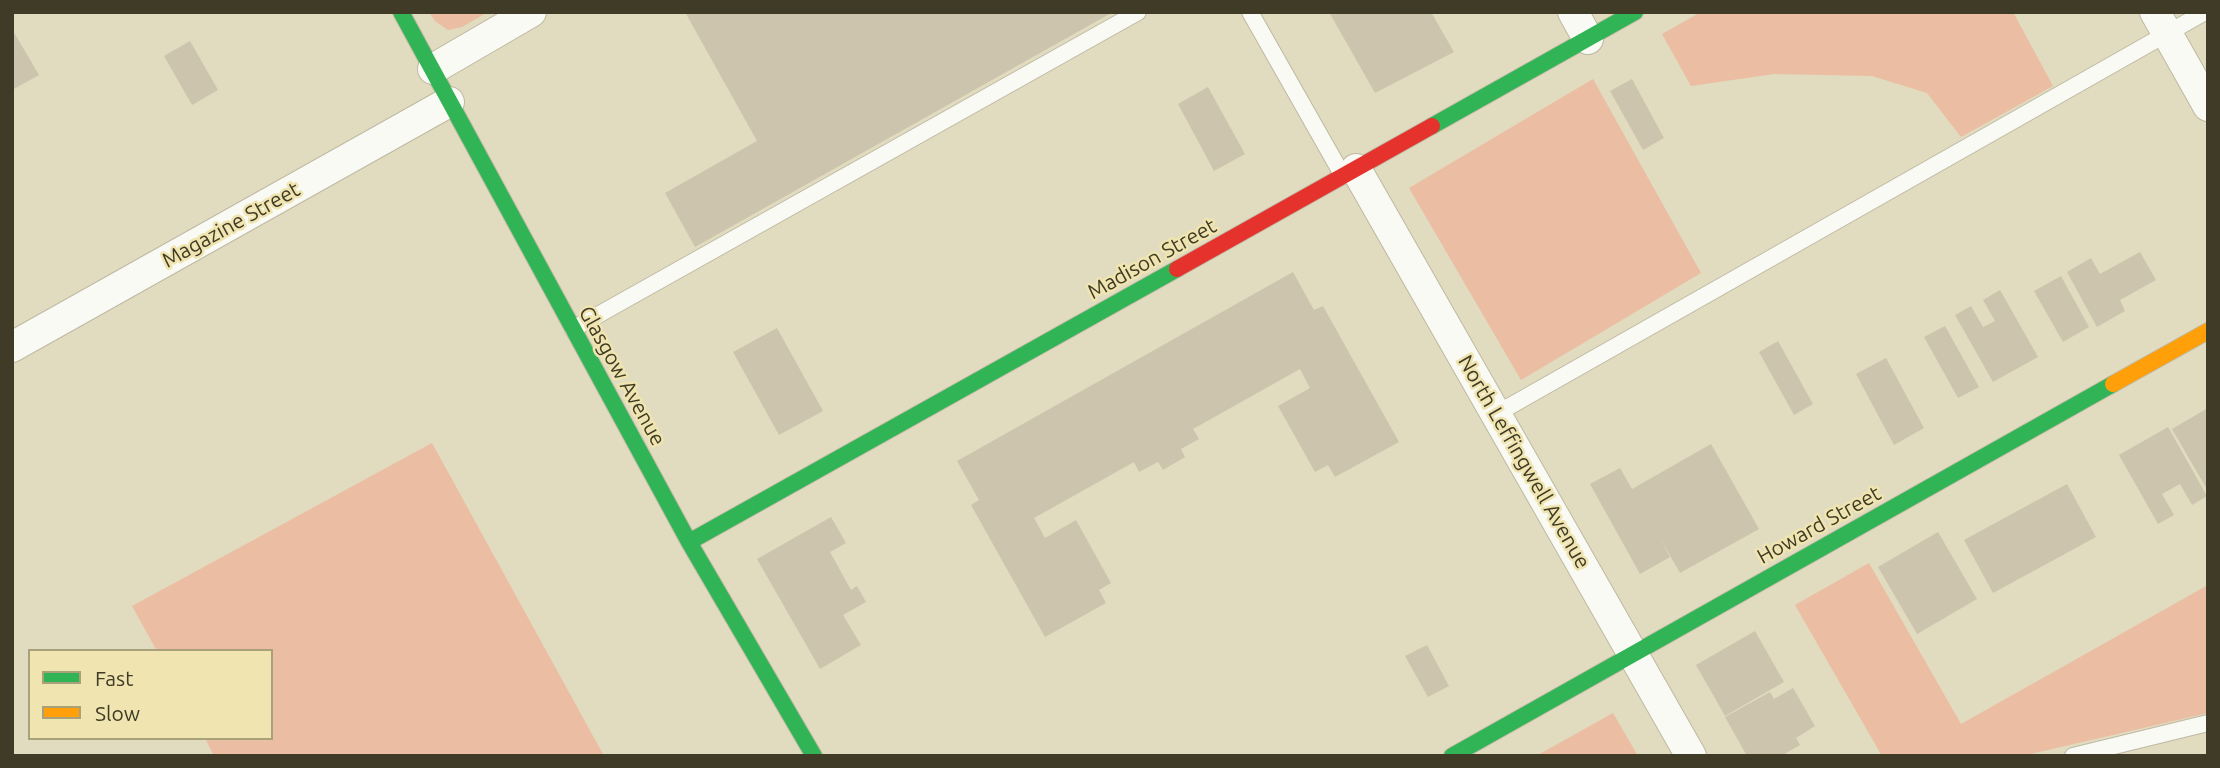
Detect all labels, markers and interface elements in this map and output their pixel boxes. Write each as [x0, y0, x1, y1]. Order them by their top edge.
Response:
street label: Magazine Street [158, 177, 304, 273]
street label: Madison Street [1083, 213, 1221, 305]
street label: Glasgow Avenue [573, 302, 671, 450]
street label: North Leffingwell Avenue [1453, 351, 1595, 573]
street label: Howard Street [1753, 481, 1885, 569]
legend [28, 649, 273, 740]
text: Fast [95, 666, 133, 690]
text: Slow [95, 701, 140, 725]

